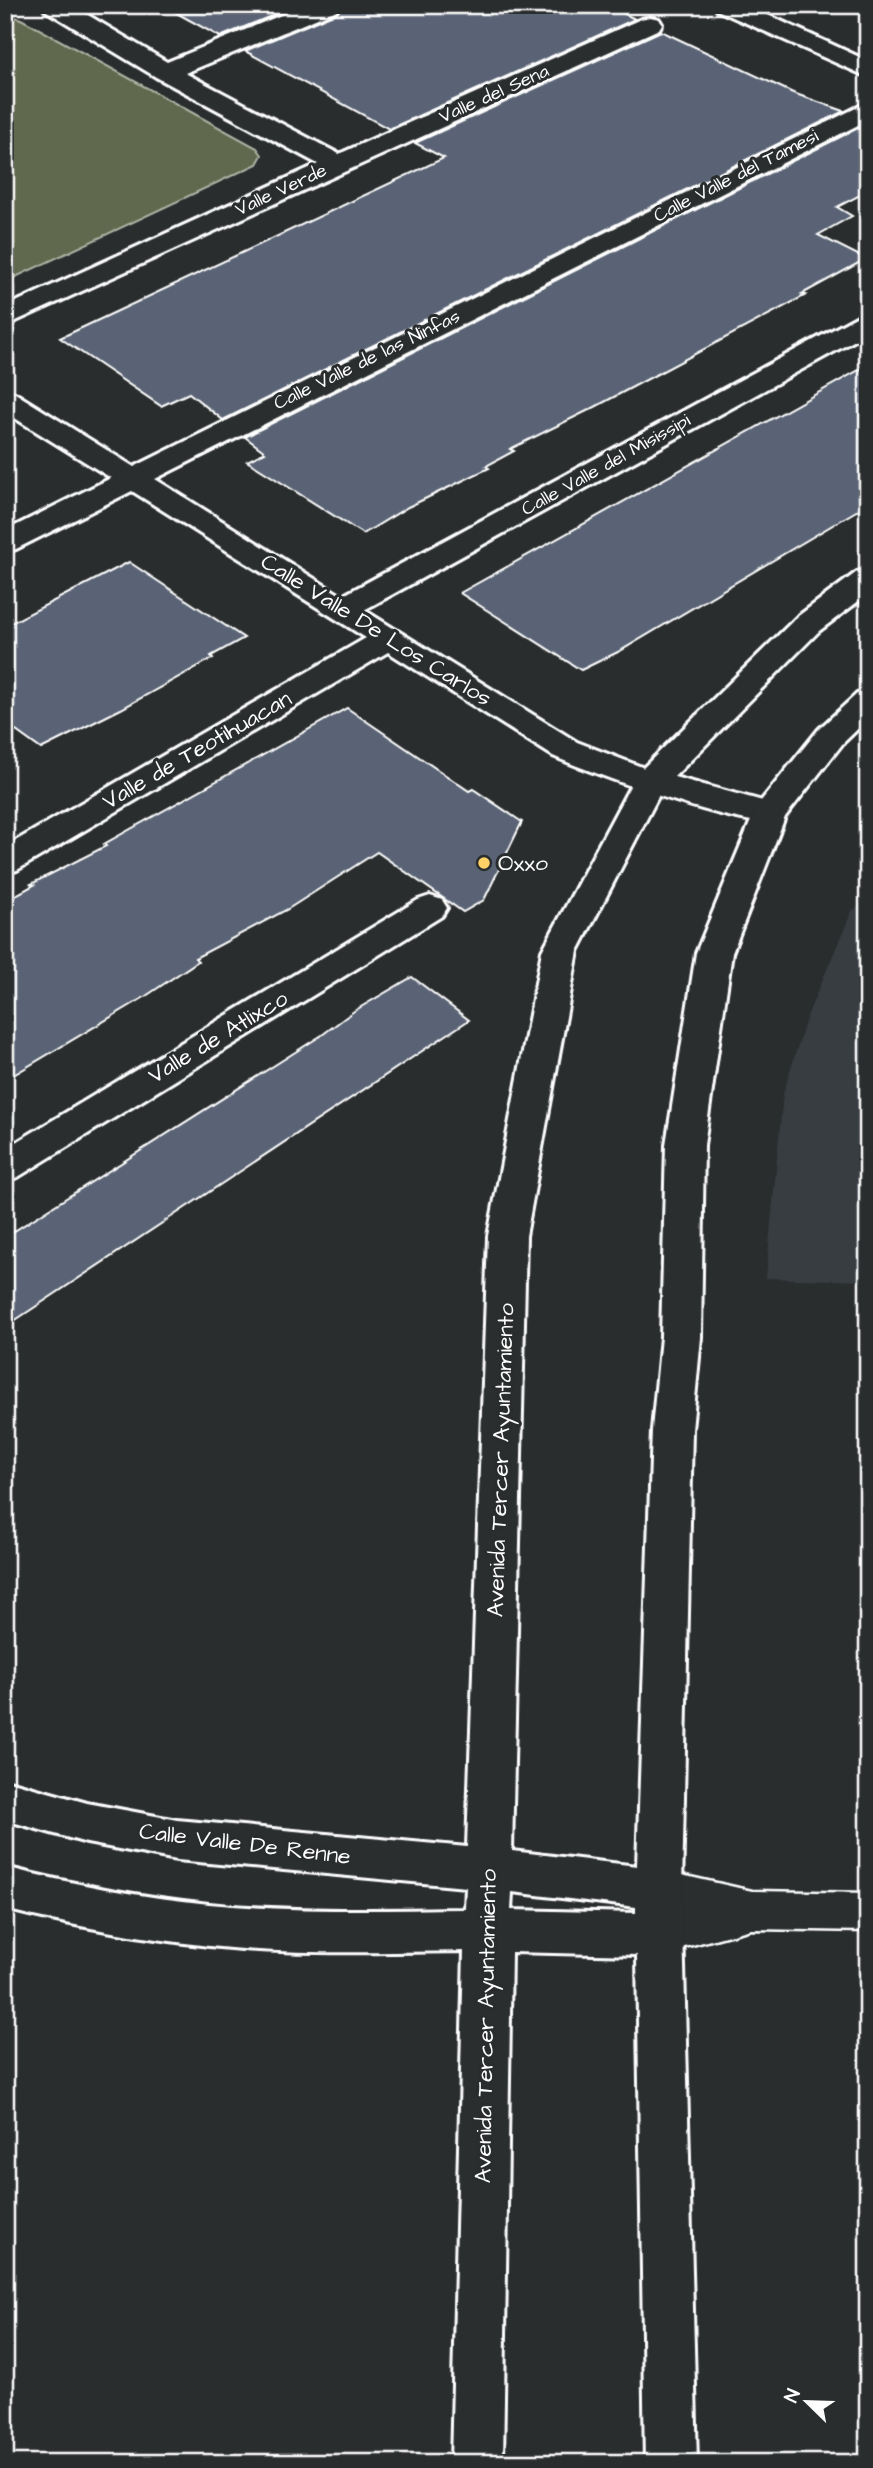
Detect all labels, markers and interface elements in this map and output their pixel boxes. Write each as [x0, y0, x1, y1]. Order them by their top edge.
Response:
street label: Valle del Sena [435, 58, 554, 130]
street label: Calle Valle del Tamesi [649, 123, 823, 229]
street label: Valle Verde [231, 157, 331, 223]
street label: Calle Valle de las Ninfas [269, 303, 465, 417]
street label: Calle Valle del Misissipi [517, 407, 695, 523]
street label: Calle Valle De Los Carlos [254, 546, 498, 714]
street label: Valle de Teotihuacan [97, 683, 297, 817]
place label: Oxxo [498, 847, 548, 879]
marker: Oxxo [476, 855, 492, 871]
street label: Valle de Atlixco [142, 983, 294, 1091]
street label: Avenida Tercer Ayuntamiento [480, 1302, 523, 1618]
street label: Calle Valle De Renne [137, 1815, 353, 1873]
street label: Avenida Tercer Ayuntamiento [467, 1869, 506, 2183]
north arrow [772, 2366, 842, 2436]
text: N [778, 2385, 808, 2407]

